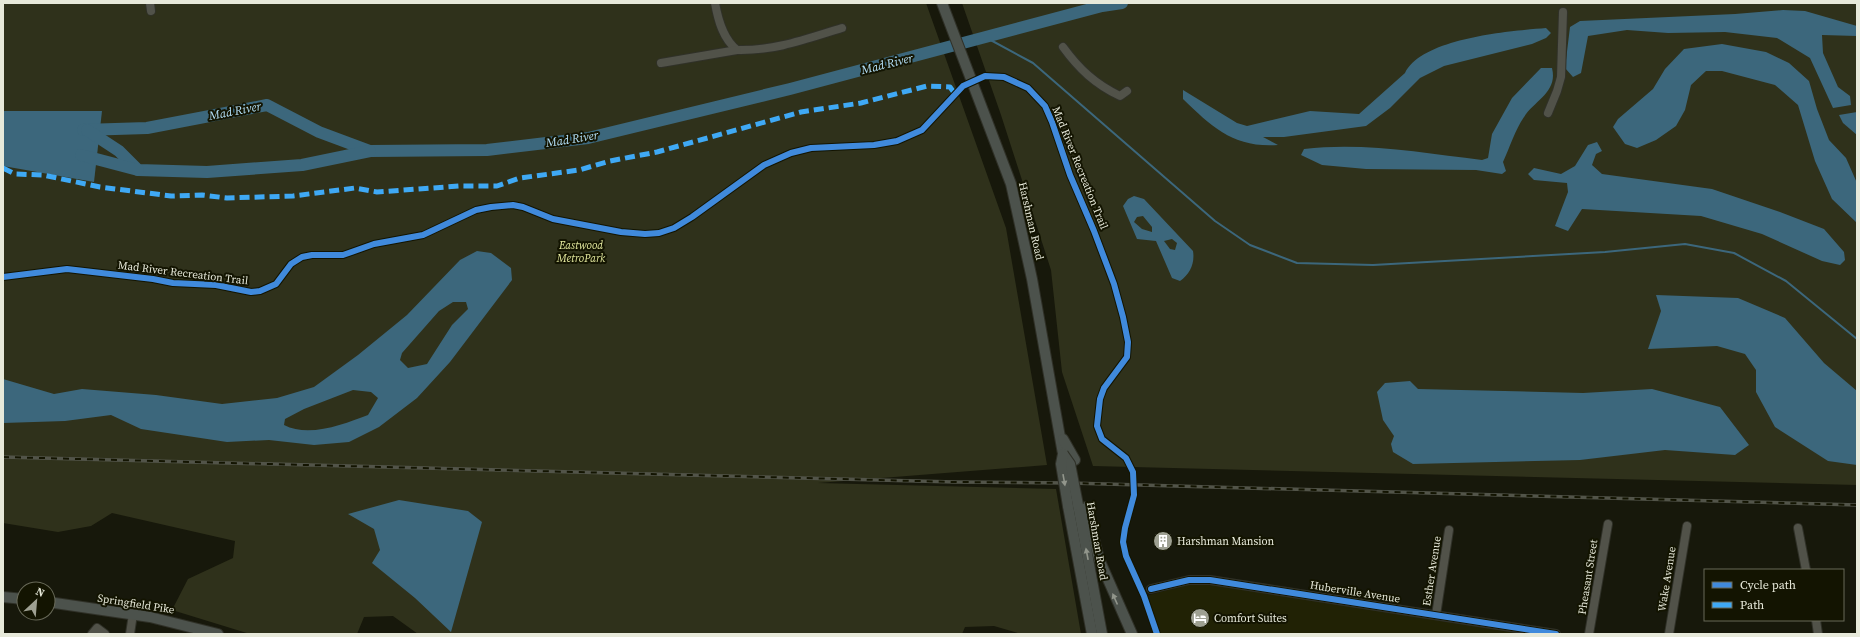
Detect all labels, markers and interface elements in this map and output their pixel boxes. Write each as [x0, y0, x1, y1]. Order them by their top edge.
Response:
water label: Mad River [858, 50, 916, 78]
water label: Mad River [207, 98, 264, 124]
street label: Mad River Recreation Trail [1048, 104, 1112, 232]
water label: Mad River [544, 127, 601, 151]
street label: Harshman Road [1015, 181, 1047, 262]
park label: Eastwood MetroPark [556, 238, 606, 266]
street label: Mad River Recreation Trail [117, 258, 249, 288]
one-way arrow [1061, 474, 1067, 486]
street label: Harshman Road [1083, 501, 1111, 582]
building icon: Harshman Mansion [1152, 530, 1174, 552]
place label: Harshman Mansion [1177, 534, 1274, 549]
street label: Esther Avenue [1419, 535, 1445, 607]
street label: Pheasant Street [1575, 538, 1601, 616]
street label: Wake Avenue [1654, 545, 1680, 613]
one-way arrow [1083, 548, 1089, 561]
legend [1704, 569, 1844, 621]
street label: Huberville Avenue [1309, 577, 1402, 607]
text: Cycle path [1740, 577, 1796, 593]
north arrow [16, 581, 56, 621]
text: N [33, 584, 47, 601]
street label: Springfield Pike [96, 591, 176, 618]
one-way arrow [1112, 593, 1118, 605]
text: Path [1740, 597, 1764, 613]
hotel icon: Comfort Suites [1189, 607, 1211, 629]
place label: Comfort Suites [1214, 611, 1287, 626]

